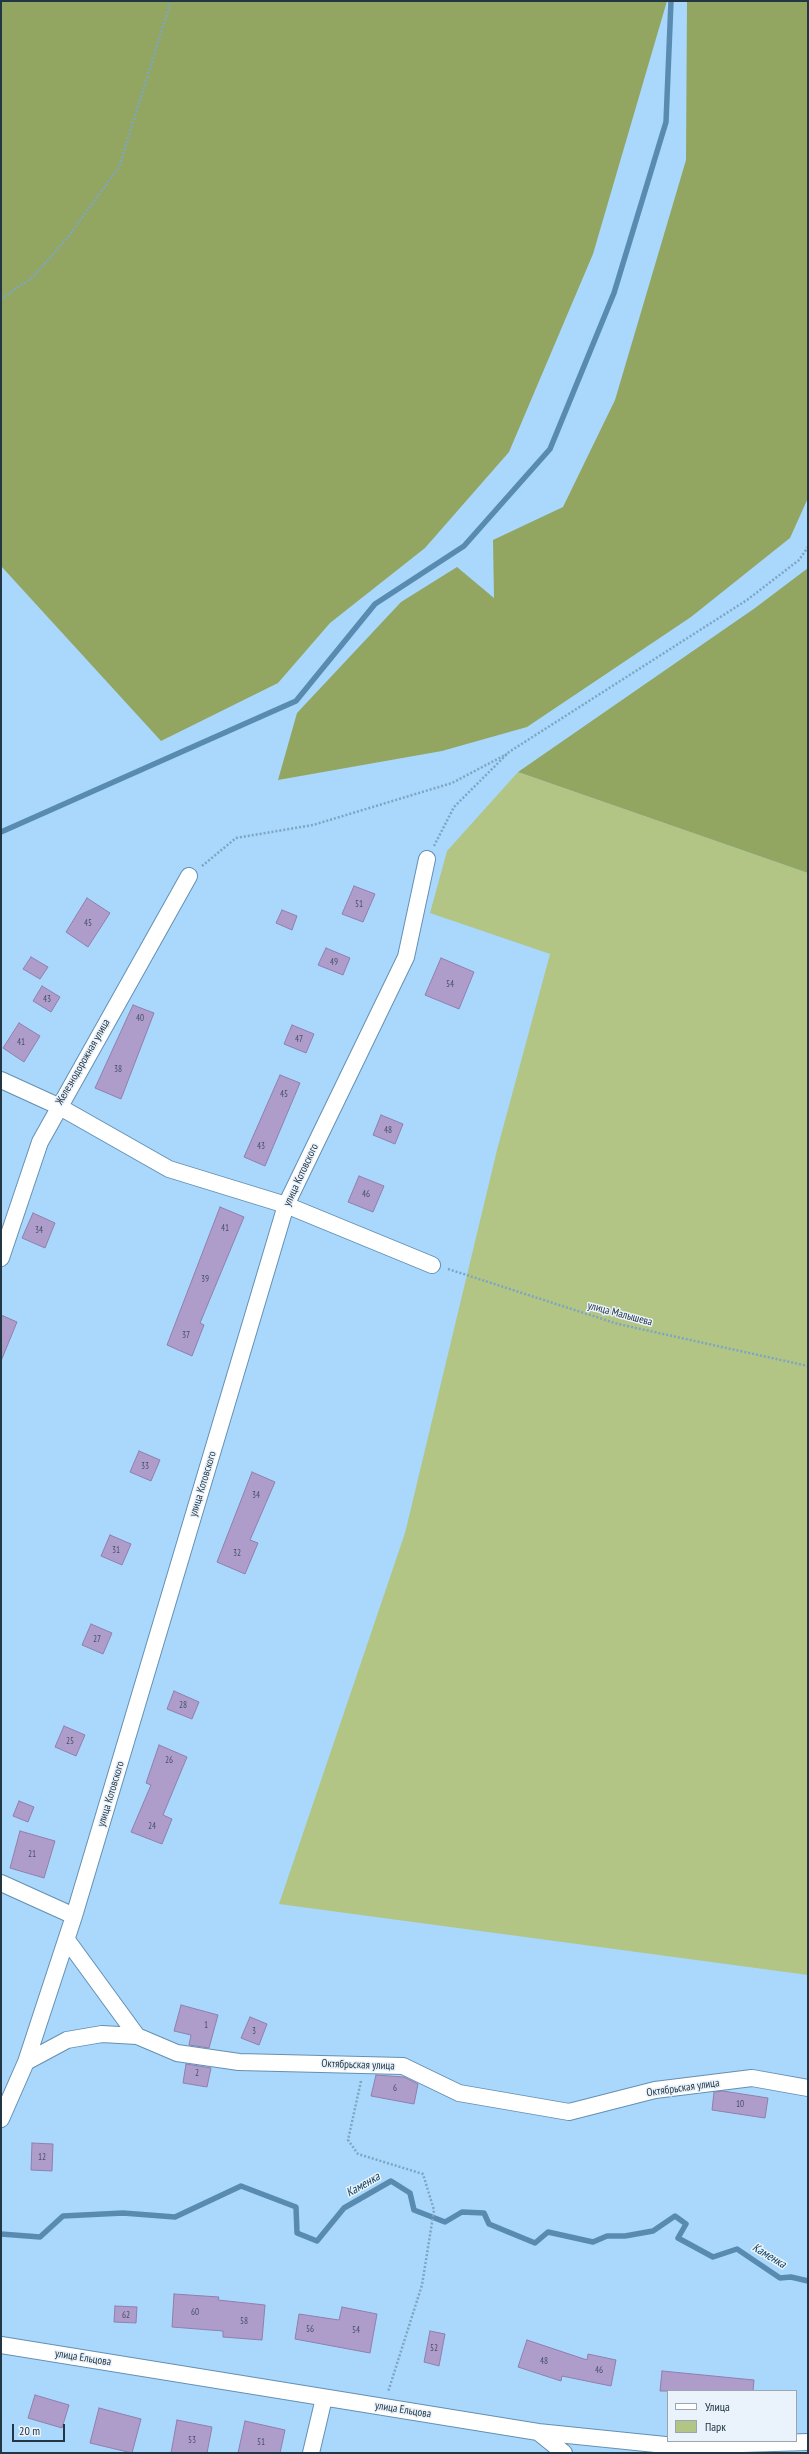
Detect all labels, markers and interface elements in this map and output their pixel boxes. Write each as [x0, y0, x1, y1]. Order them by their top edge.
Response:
house number: 51 [355, 899, 363, 909]
house number: 45 [84, 918, 92, 928]
house number: 49 [330, 957, 338, 967]
house number: 54 [446, 979, 454, 989]
house number: 43 [43, 994, 51, 1004]
house number: 40 [136, 1013, 144, 1023]
street label: Железнодорожная улица [53, 1017, 113, 1107]
house number: 47 [295, 1034, 303, 1044]
house number: 41 [17, 1037, 25, 1047]
house number: 38 [114, 1064, 122, 1074]
house number: 45 [280, 1089, 288, 1099]
house number: 48 [384, 1125, 392, 1135]
house number: 43 [257, 1141, 265, 1151]
street label: улица Котовского [281, 1142, 321, 1208]
house number: 46 [362, 1189, 370, 1199]
house number: 41 [221, 1223, 229, 1233]
house number: 34 [35, 1225, 43, 1235]
house number: 39 [201, 1274, 209, 1284]
street label: улица Малышева [586, 1299, 654, 1329]
house number: 37 [182, 1330, 190, 1340]
street label: улица Котовского [187, 1450, 219, 1518]
house number: 33 [141, 1461, 149, 1471]
house number: 34 [252, 1490, 260, 1500]
house number: 31 [112, 1545, 120, 1555]
house number: 32 [233, 1548, 241, 1558]
house number: 27 [93, 1634, 101, 1644]
house number: 28 [179, 1700, 187, 1710]
house number: 25 [66, 1736, 74, 1746]
house number: 26 [165, 1755, 173, 1765]
street label: улица Котовского [95, 1760, 127, 1828]
house number: 24 [148, 1821, 156, 1831]
house number: 21 [28, 1849, 36, 1859]
house number: 1 [204, 2020, 208, 2030]
house number: 3 [252, 2026, 256, 2036]
street label: Октябрьская улица [321, 2057, 395, 2073]
house number: 2 [195, 2068, 199, 2078]
street label: Октябрьская улица [646, 2076, 720, 2100]
house number: 6 [393, 2083, 397, 2093]
house number: 10 [736, 2099, 744, 2109]
house number: 12 [38, 2152, 46, 2162]
water label: Каменка [344, 2170, 382, 2200]
water label: Каменка [750, 2240, 788, 2272]
house number: 60 [191, 2307, 199, 2317]
house number: 62 [122, 2310, 130, 2320]
house number: 58 [240, 2316, 248, 2326]
house number: 56 [306, 2324, 314, 2334]
house number: 54 [352, 2325, 360, 2335]
house number: 52 [430, 2343, 438, 2353]
street label: улица Ельцова [54, 2347, 112, 2369]
house number: 48 [540, 2356, 548, 2366]
house number: 46 [595, 2365, 603, 2375]
legend [667, 2390, 797, 2442]
street label: улица Ельцова [374, 2399, 432, 2421]
text: Улица [705, 2399, 730, 2414]
scale bar [14, 2416, 67, 2442]
text: Парк [705, 2419, 726, 2434]
text: 20 m [19, 2423, 40, 2438]
house number: 53 [188, 2435, 196, 2445]
house number: 51 [257, 2437, 265, 2447]

